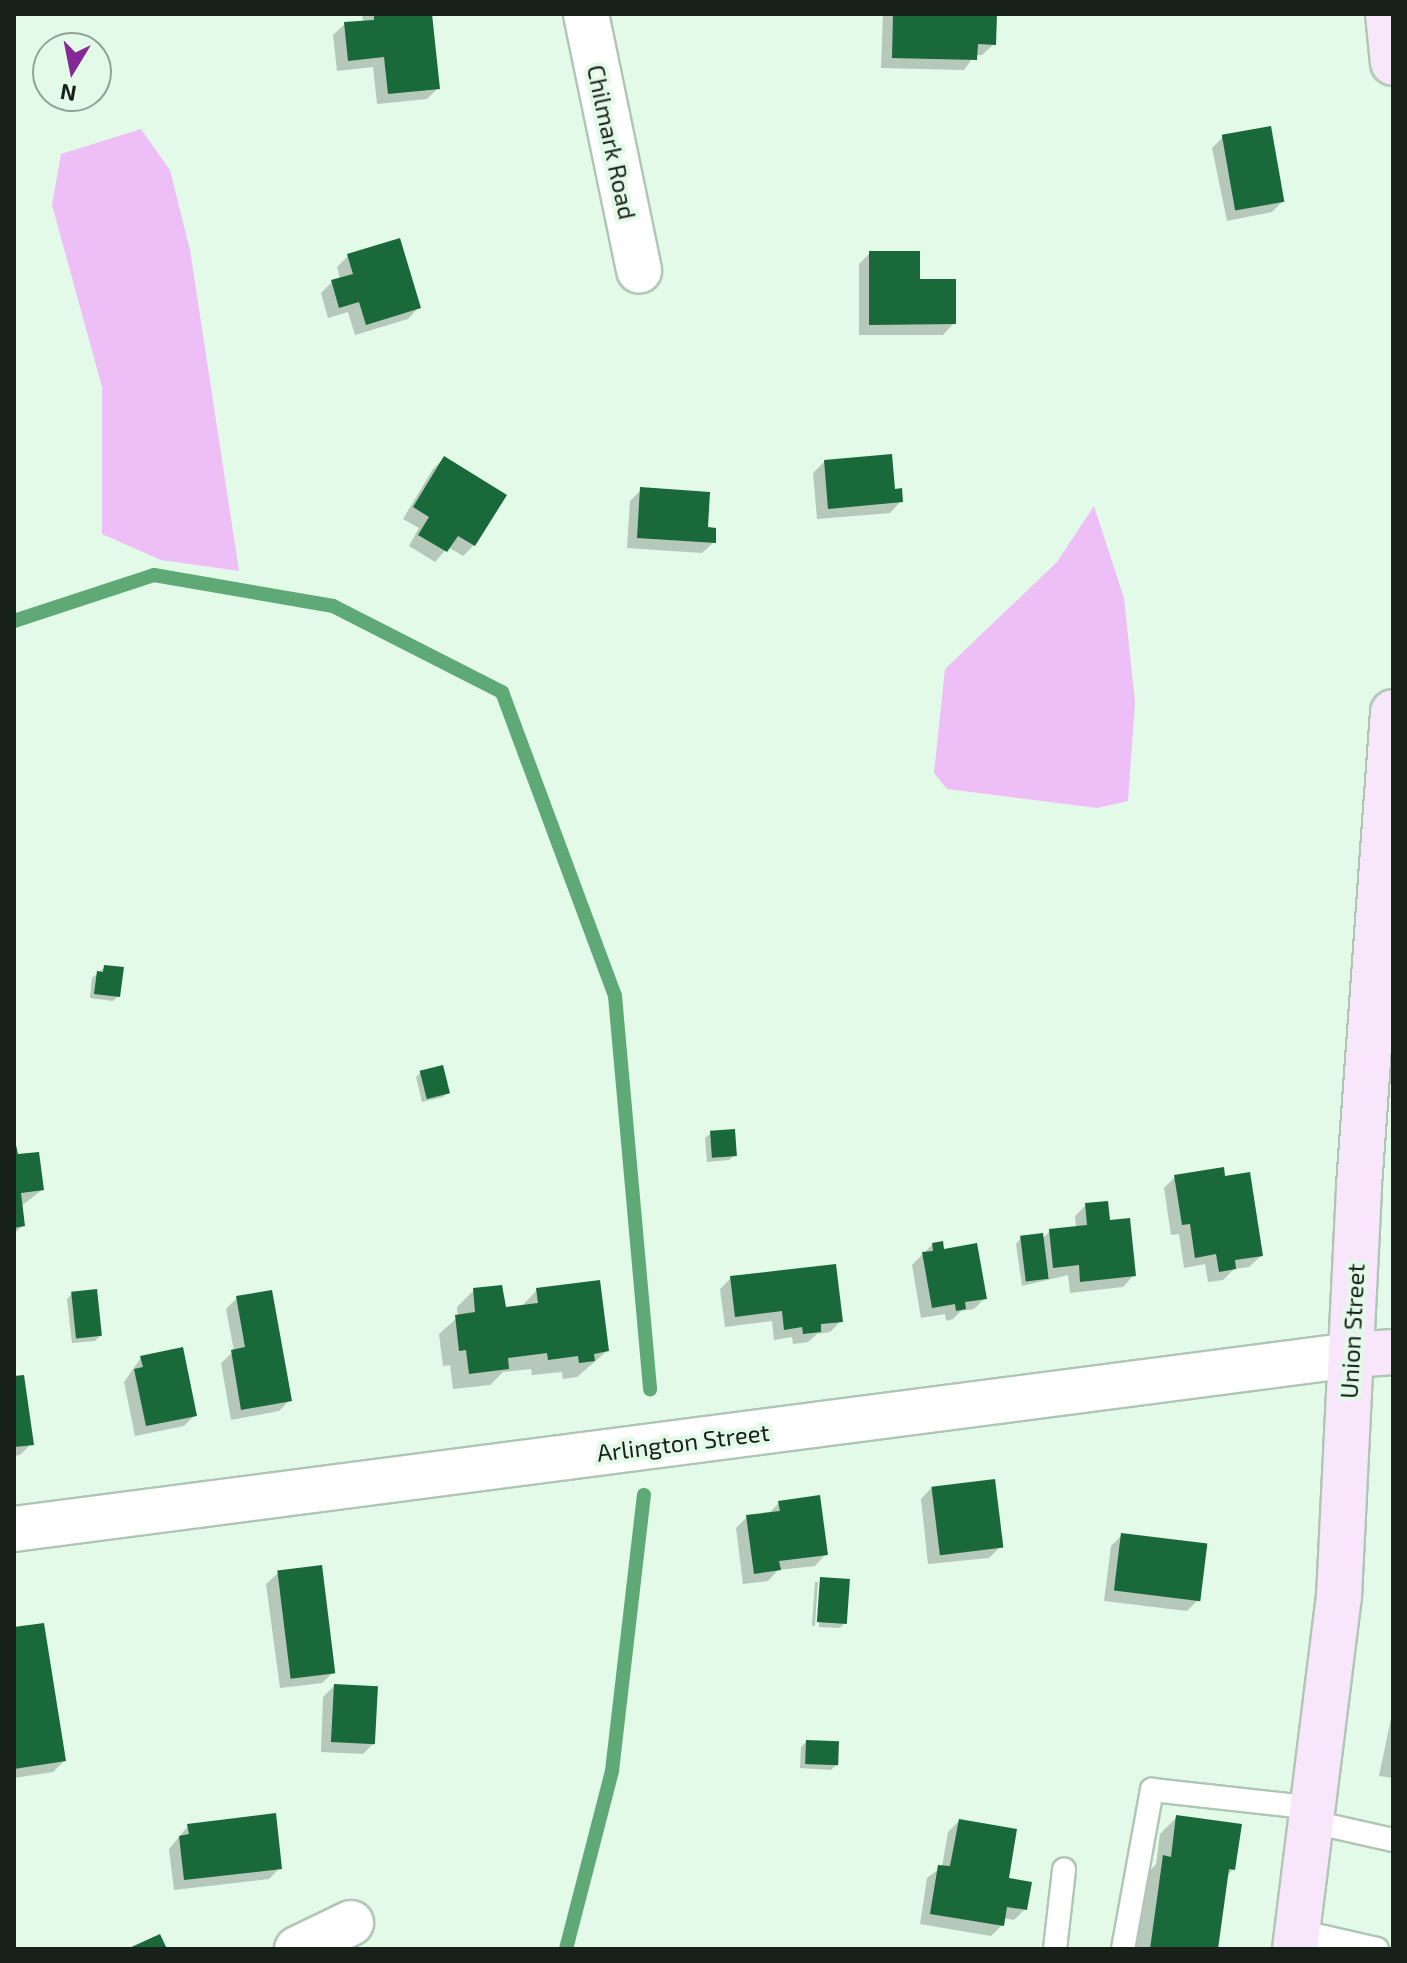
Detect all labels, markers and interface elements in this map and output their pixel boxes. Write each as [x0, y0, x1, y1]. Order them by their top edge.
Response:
north arrow [32, 32, 112, 112]
street label: Chilmark Road [582, 62, 642, 222]
text: N [58, 79, 78, 108]
street label: Union Street [1334, 1263, 1370, 1399]
street label: Arlington Street [595, 1417, 771, 1467]

